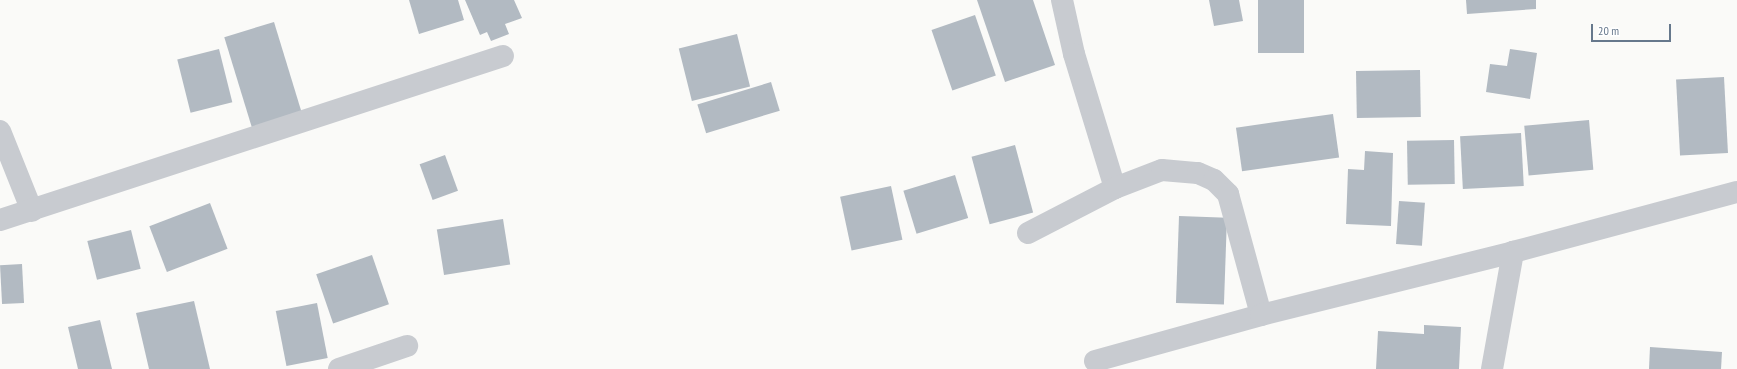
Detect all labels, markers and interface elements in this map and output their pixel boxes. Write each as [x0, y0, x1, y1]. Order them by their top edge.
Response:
scale bar [1593, 16, 1673, 42]
text: 20 m [1598, 23, 1619, 38]

